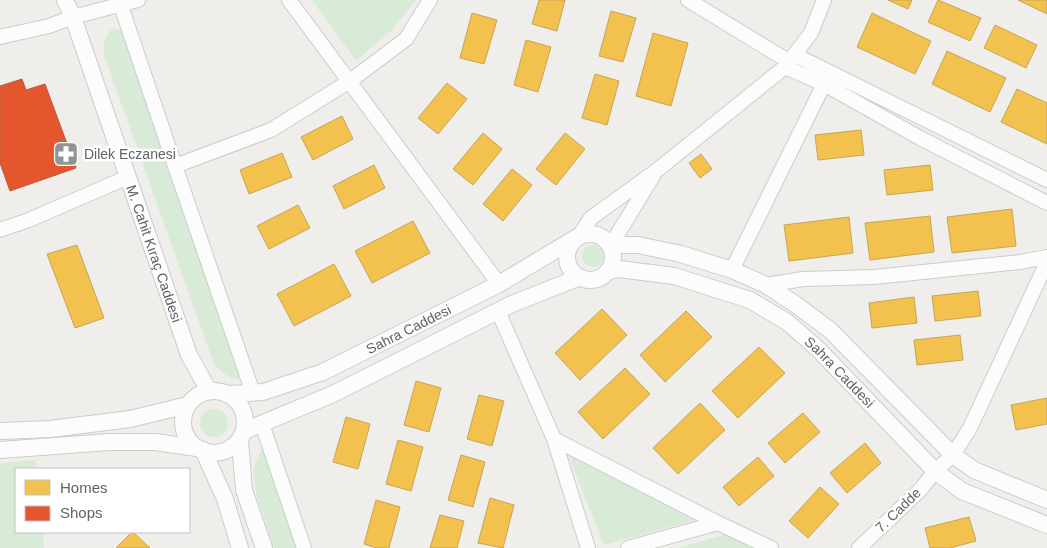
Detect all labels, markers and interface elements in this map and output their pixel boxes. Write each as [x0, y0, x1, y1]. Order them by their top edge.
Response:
pharmacy icon: Dilek Eczanesi [53, 141, 79, 167]
place label: Dilek Eczanesi [84, 146, 176, 162]
street label: M. Cahit Kıraç Caddesi [123, 183, 185, 324]
street label: Sahra Caddesi [364, 301, 454, 357]
street label: Sahra Caddesi [802, 333, 878, 411]
legend [15, 468, 190, 533]
text: Homes [60, 479, 108, 496]
street label: 7. Cadde [872, 484, 924, 535]
text: Shops [60, 504, 103, 521]

